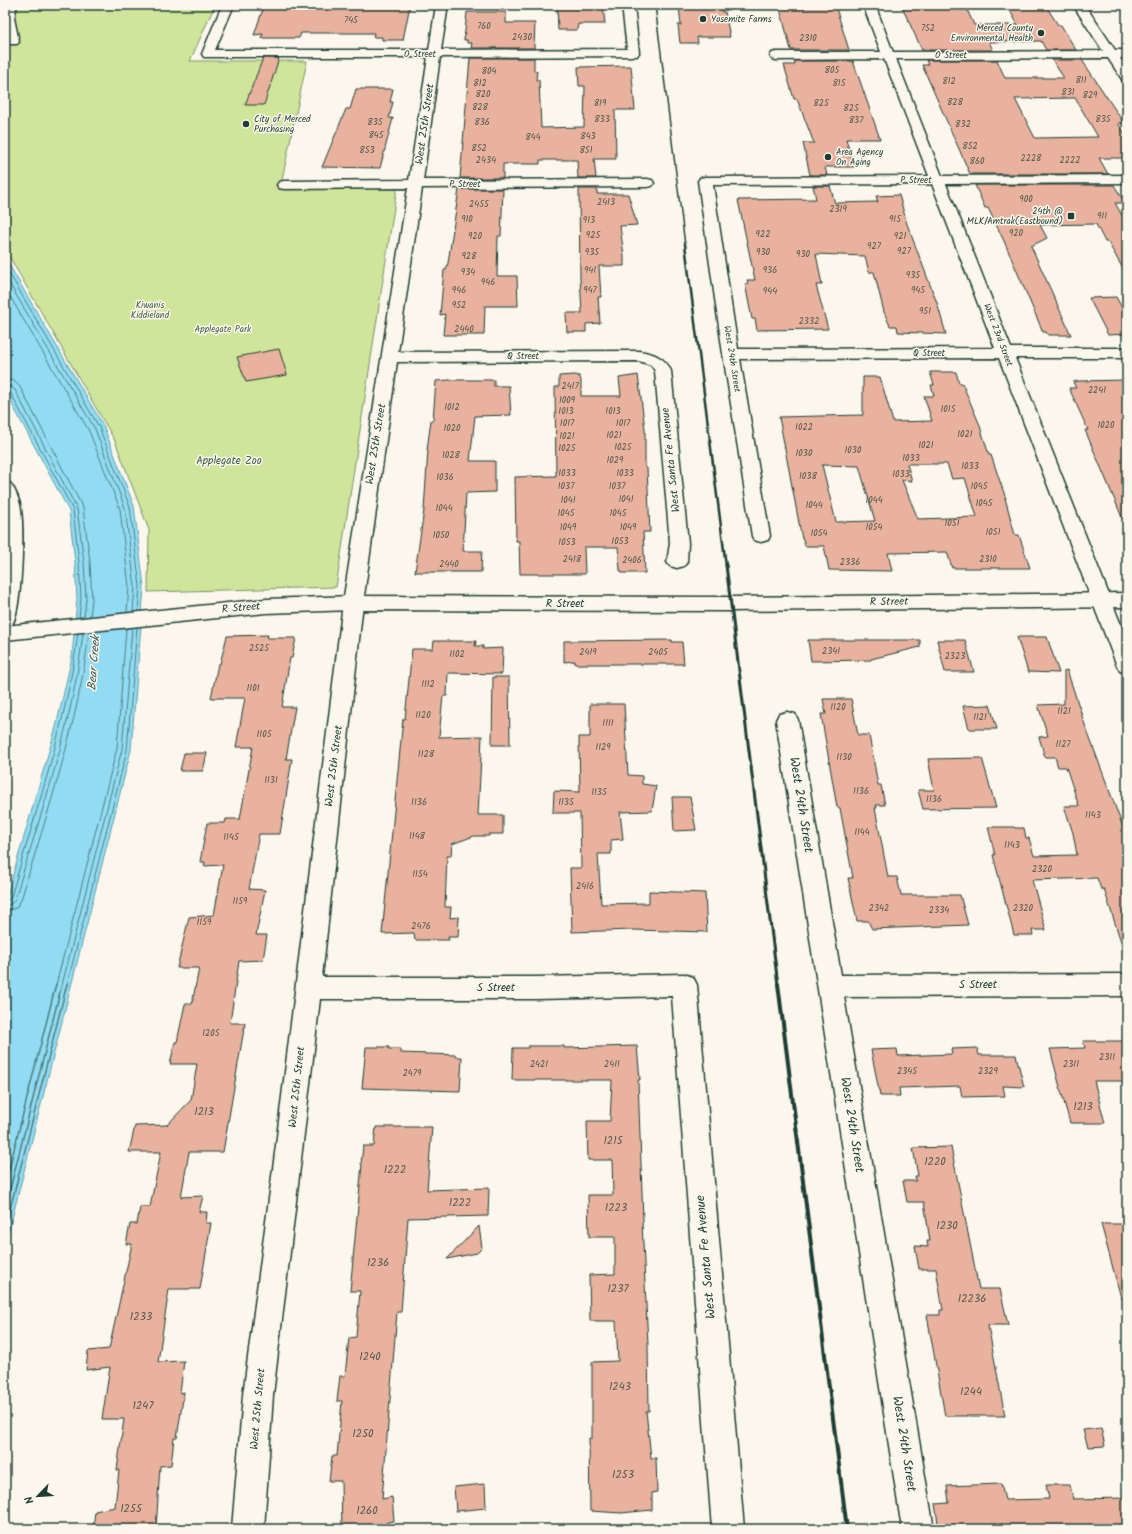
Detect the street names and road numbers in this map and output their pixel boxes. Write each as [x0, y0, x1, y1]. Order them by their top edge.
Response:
street label: O Street [404, 47, 436, 62]
street label: O Street [935, 48, 967, 63]
street label: West 25th Street [410, 82, 440, 166]
street label: P Street [900, 173, 932, 188]
street label: P Street [449, 177, 481, 192]
street label: West 23rd Street [979, 301, 1017, 369]
street label: West 24th Street [719, 325, 745, 394]
street label: Q Street [913, 346, 946, 361]
street label: Q Street [507, 349, 540, 364]
street label: West 25th Street [361, 402, 391, 486]
street label: West Santa Fe Avenue [657, 407, 685, 513]
street label: R Street [869, 593, 909, 611]
street label: R Street [546, 595, 585, 613]
street label: R Street [221, 597, 262, 619]
street label: West 25th Street [320, 724, 348, 808]
street label: West 24th Street [783, 756, 819, 855]
street label: S Street [959, 976, 998, 994]
street label: S Street [477, 979, 516, 997]
street label: West 25th Street [284, 1045, 310, 1129]
street label: West 24th Street [834, 1076, 870, 1175]
street label: West Santa Fe Avenue [690, 1194, 722, 1320]
street label: West 25th Street [245, 1367, 271, 1450]
street label: West 24th Street [886, 1395, 922, 1494]

